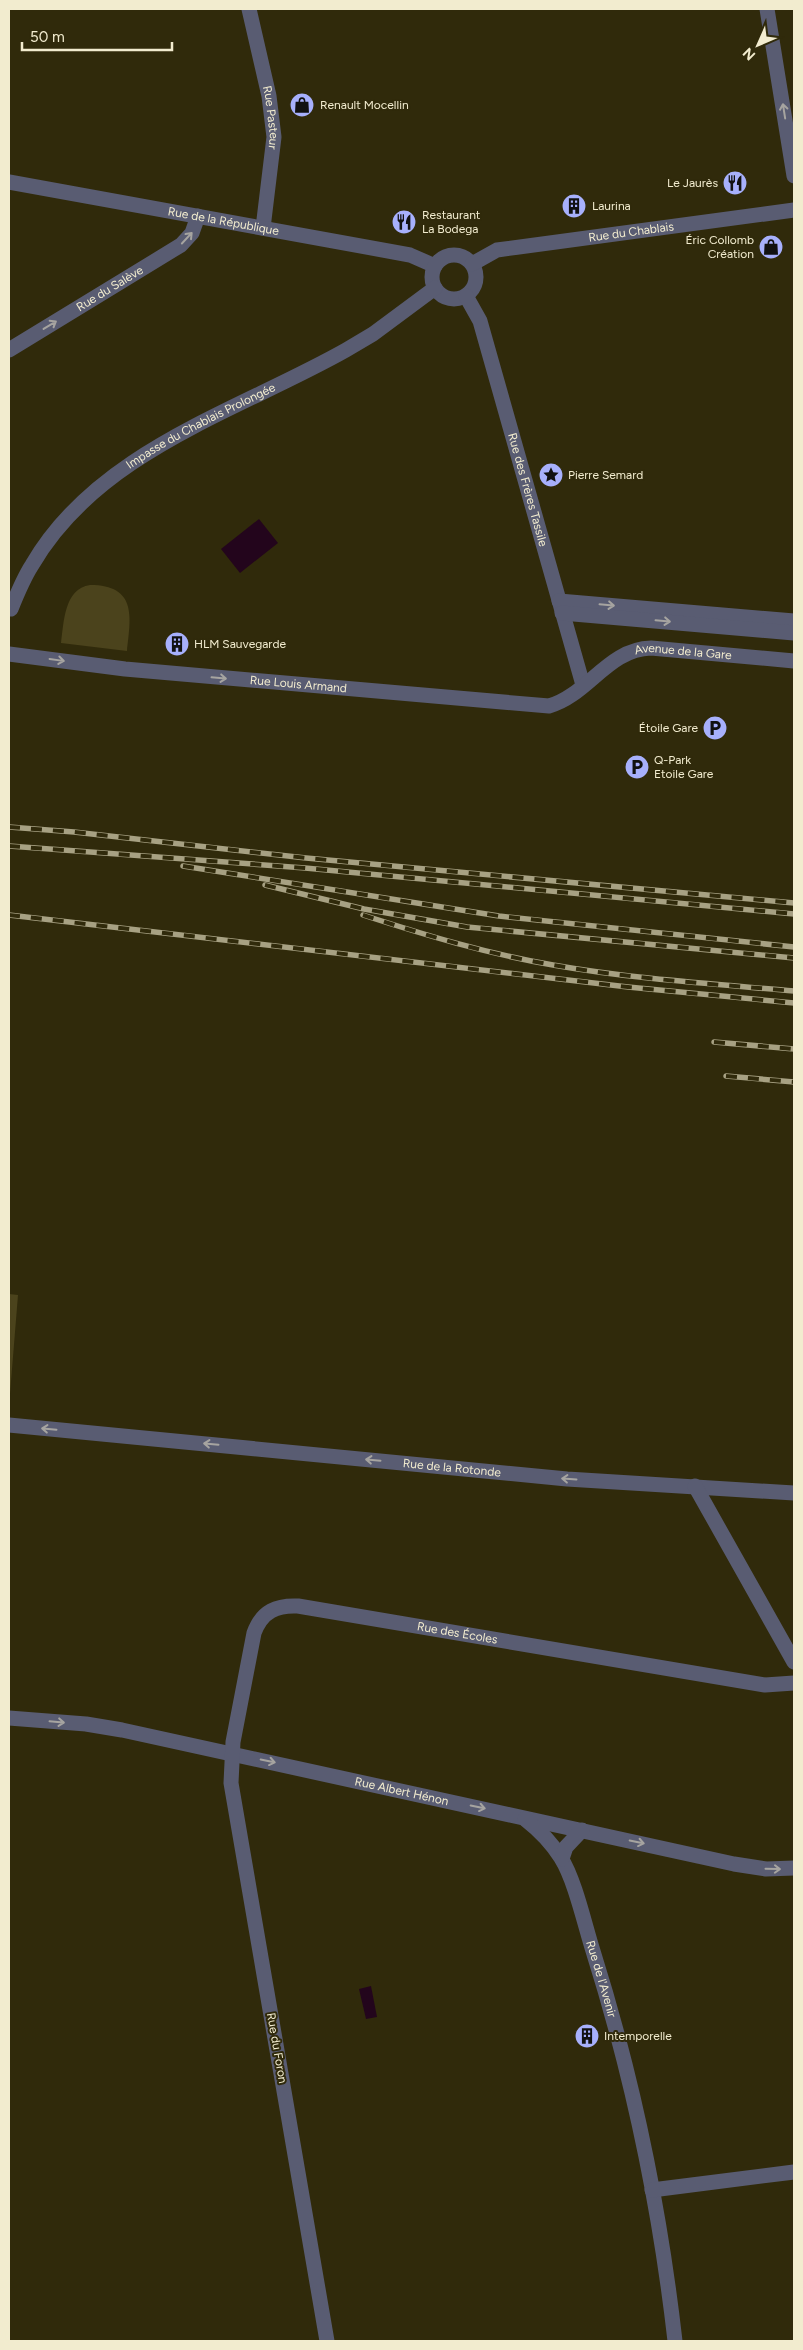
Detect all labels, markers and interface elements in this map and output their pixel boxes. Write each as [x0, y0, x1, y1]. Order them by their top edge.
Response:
scale bar [22, 20, 172, 52]
north arrow [733, 20, 783, 70]
text: 50 m [30, 28, 65, 46]
text: N [739, 44, 759, 64]
street label: Rue Pasteur [260, 84, 281, 150]
shop icon: Renault Mocellin [289, 92, 315, 118]
place label: Renault Mocellin [320, 98, 409, 112]
one-way arrow [778, 103, 788, 119]
restaurant icon: Le Jaurès [722, 170, 748, 196]
place label: Le Jaurès [667, 176, 718, 190]
building icon: Laurina [561, 193, 587, 219]
place label: Laurina [592, 199, 631, 213]
street label: Rue de la République [167, 204, 281, 238]
place label: Restaurant La Bodega [422, 208, 481, 236]
restaurant icon: Restaurant La Bodega [391, 209, 417, 235]
street label: Rue du Chablais [588, 219, 675, 245]
one-way arrow [181, 232, 193, 245]
place label: Éric Collomb Création [686, 233, 754, 261]
shop icon: Éric Collomb Création [758, 234, 784, 260]
street label: Rue du Salève [74, 263, 146, 314]
one-way arrow [43, 320, 57, 330]
street label: Impasse du Chablais Prolongée [123, 380, 278, 472]
street label: Rue des Frères Tassile [505, 431, 551, 549]
place icon: Pierre Semard [538, 462, 564, 488]
place label: Pierre Semard [568, 468, 643, 482]
one-way arrow [599, 600, 615, 609]
one-way arrow [655, 617, 671, 626]
building icon: HLM Sauvegarde [164, 631, 190, 657]
place label: HLM Sauvegarde [194, 637, 286, 651]
street label: Avenue de la Gare [633, 641, 733, 662]
one-way arrow [49, 655, 65, 665]
one-way arrow [210, 673, 226, 682]
street label: Rue Louis Armand [249, 673, 347, 695]
parking icon: Étoile Gare [702, 715, 728, 741]
place label: Étoile Gare [639, 721, 698, 735]
place label: Q-Park Etoile Gare [654, 753, 714, 781]
parking icon: Q-Park Etoile Gare [624, 754, 650, 780]
one-way arrow [41, 1424, 57, 1434]
one-way arrow [203, 1440, 219, 1449]
one-way arrow [365, 1455, 381, 1465]
street label: Rue de la Rotonde [402, 1456, 502, 1480]
one-way arrow [561, 1474, 577, 1483]
street label: Rue des Écoles [416, 1619, 499, 1647]
one-way arrow [49, 1717, 65, 1727]
one-way arrow [260, 1757, 276, 1766]
street label: Rue Albert Hénon [353, 1774, 450, 1808]
one-way arrow [470, 1803, 486, 1812]
one-way arrow [629, 1838, 645, 1847]
one-way arrow [764, 1864, 780, 1874]
street label: Rue de l'Avenir [583, 1939, 619, 2019]
street label: Rue du Foron [264, 2012, 290, 2085]
building icon: Intemporelle [574, 2023, 600, 2049]
place label: Intemporelle [604, 2029, 672, 2043]

